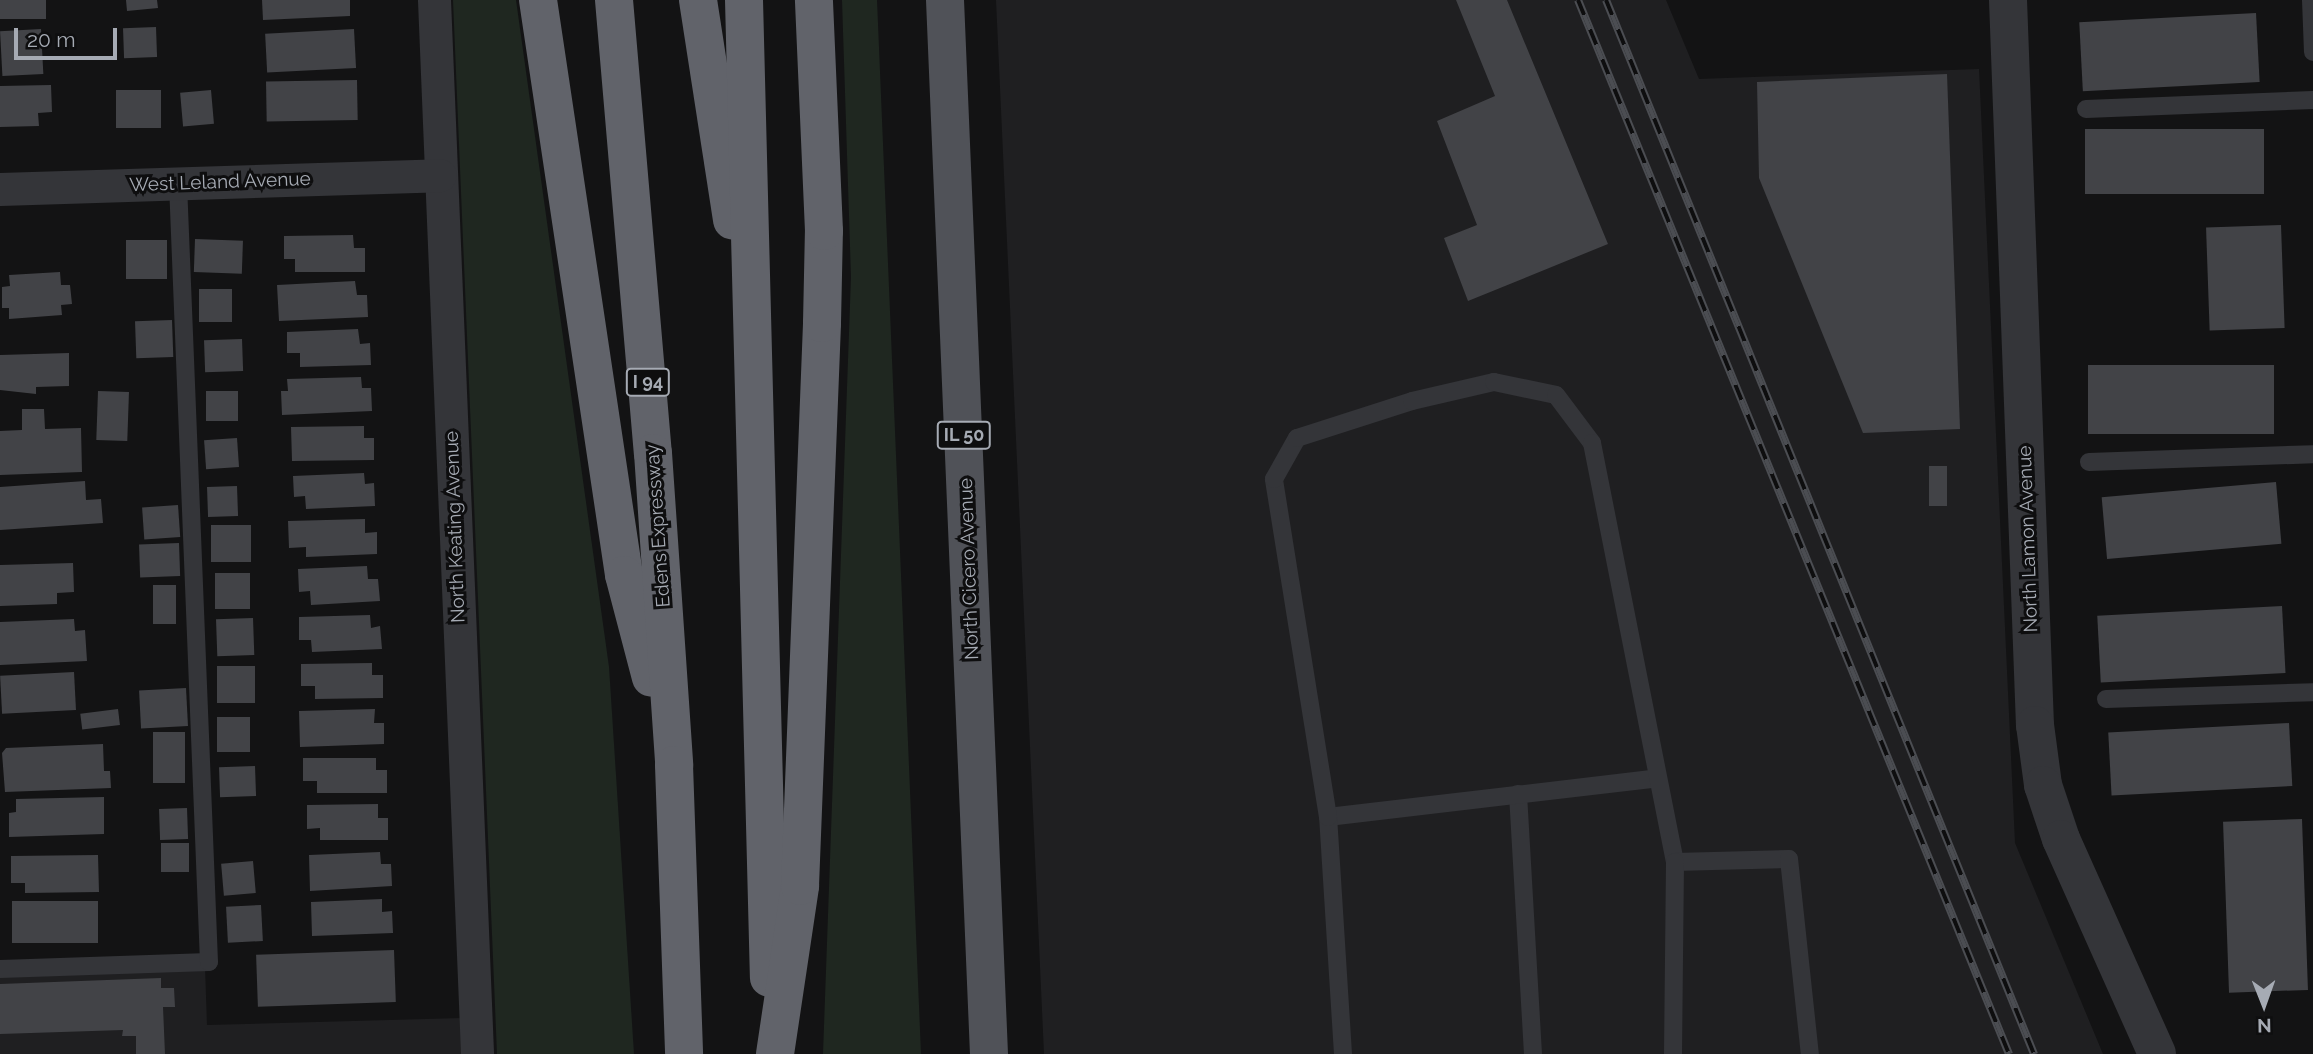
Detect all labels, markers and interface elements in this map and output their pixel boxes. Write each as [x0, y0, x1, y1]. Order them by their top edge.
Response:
scale bar [18, 14, 121, 58]
text: 20 m [27, 27, 75, 52]
street label: West Leland Avenue [129, 167, 311, 197]
road number: I 94 [625, 368, 671, 396]
road number: IL 50 [936, 421, 992, 450]
street label: North Keating Avenue [440, 430, 470, 624]
street label: Edens Expressway [641, 444, 675, 608]
street label: North Lamon Avenue [2013, 445, 2043, 633]
street label: North Cicero Avenue [954, 477, 984, 661]
north arrow [2229, 970, 2299, 1040]
text: N [2257, 1015, 2272, 1037]

